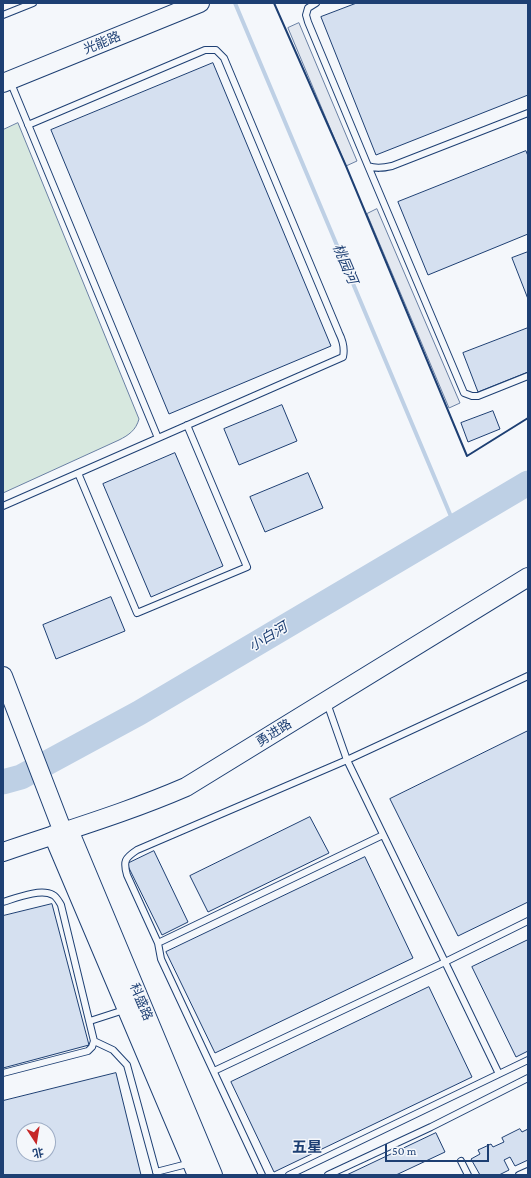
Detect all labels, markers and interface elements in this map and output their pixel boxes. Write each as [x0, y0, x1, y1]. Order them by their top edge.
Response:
street label: 光能路 [81, 28, 123, 58]
water label: 桃园河 [329, 241, 361, 287]
water label: 小白河 [246, 619, 290, 655]
street label: 勇进路 [253, 716, 295, 750]
street label: 科盛路 [126, 981, 156, 1023]
north arrow [16, 1122, 56, 1162]
scale bar [387, 1136, 491, 1162]
district label: 五星 [292, 1138, 322, 1156]
text: 50 m [392, 1144, 416, 1158]
text: 北 [32, 1146, 45, 1160]

